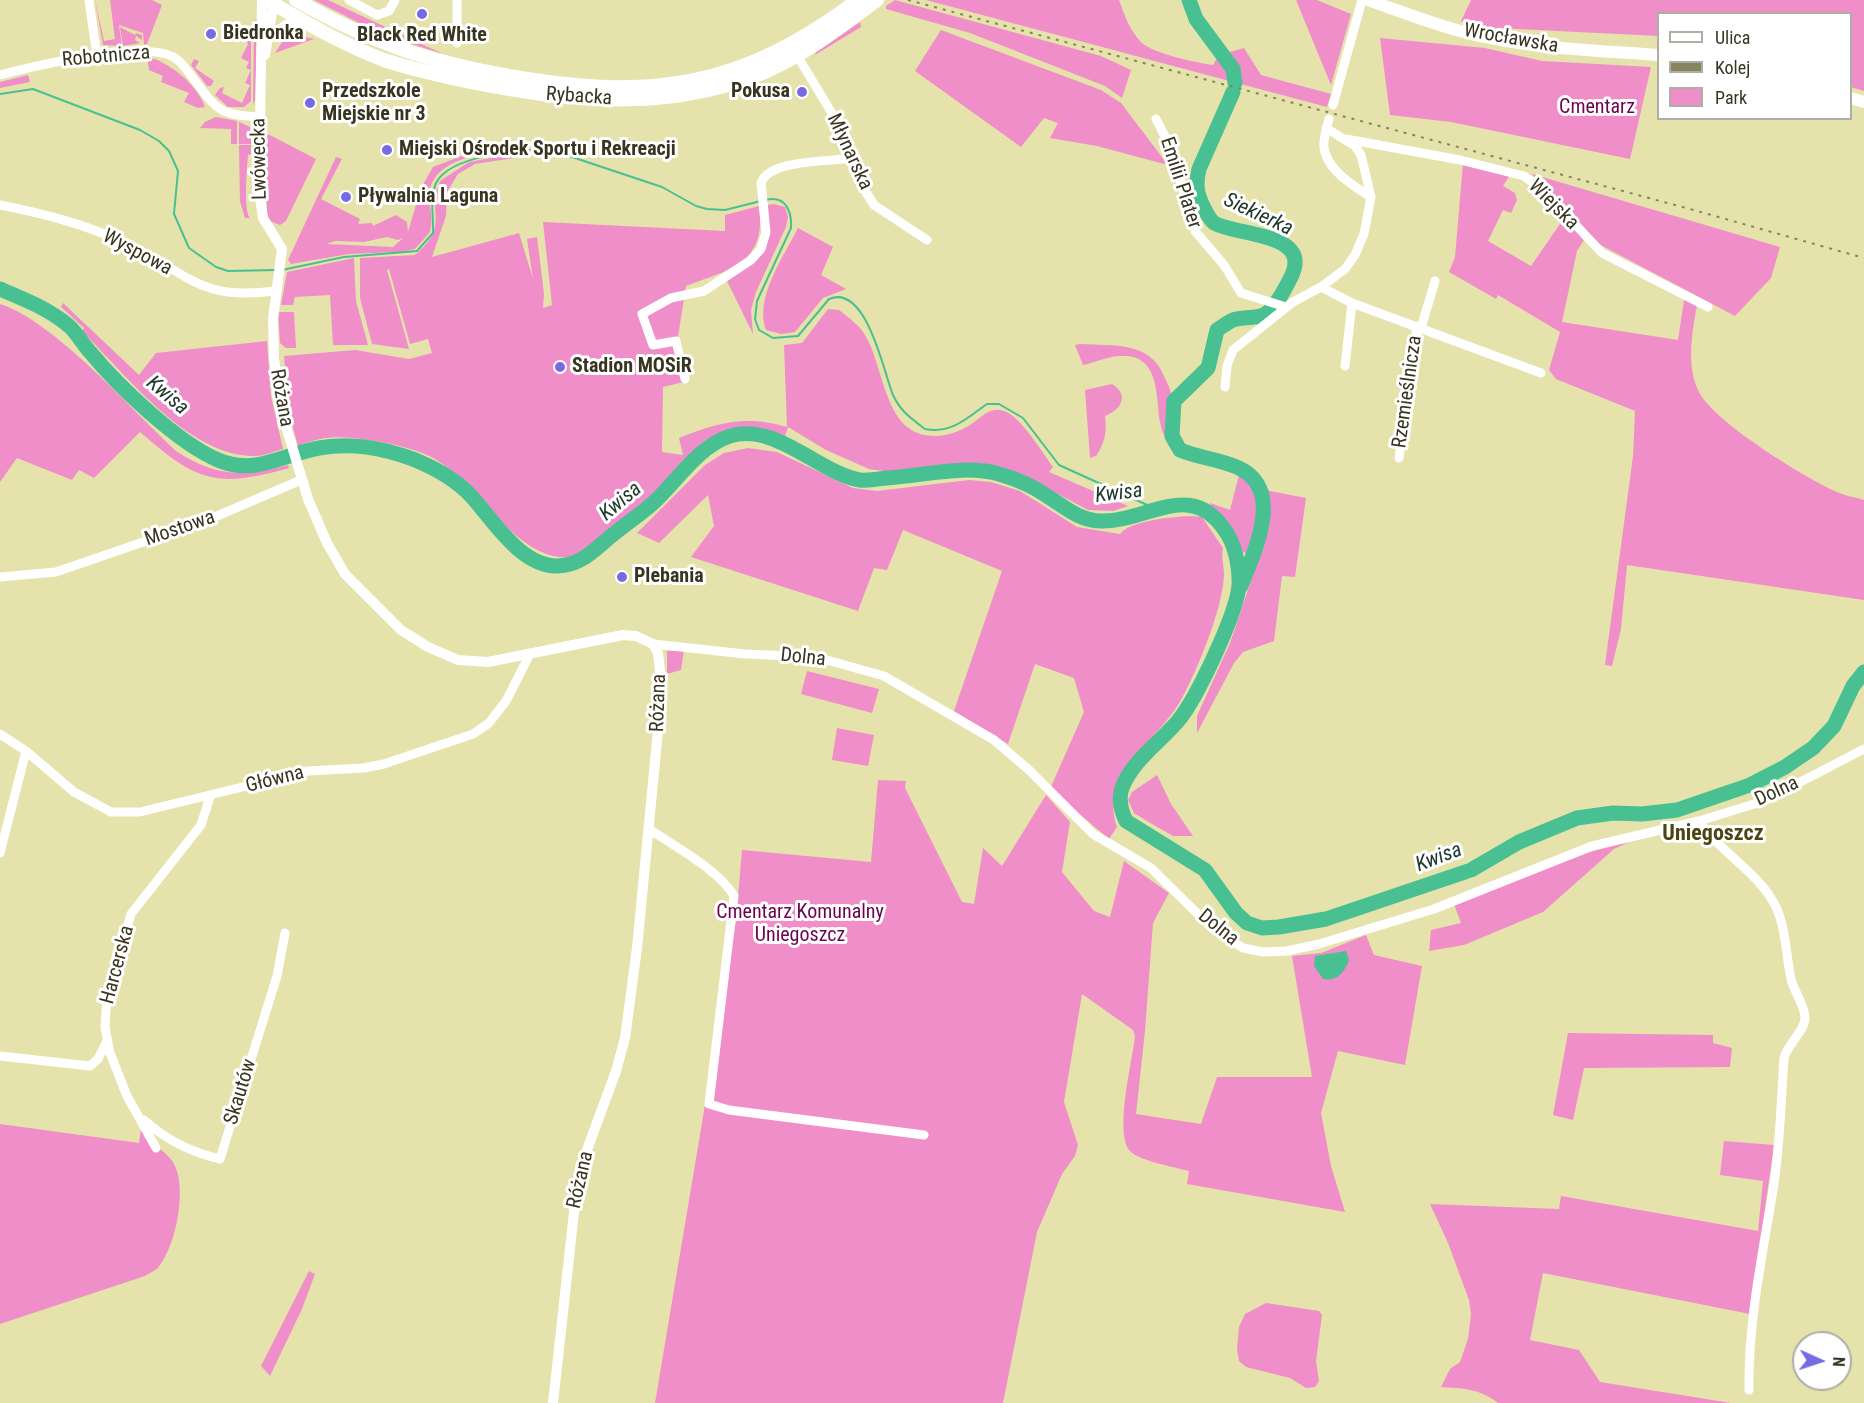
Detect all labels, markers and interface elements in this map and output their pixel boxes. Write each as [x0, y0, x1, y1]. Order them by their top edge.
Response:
marker: Black Red White [415, 7, 429, 21]
legend [1657, 12, 1852, 120]
street label: Wrocławska [1462, 19, 1560, 59]
place label: Biedronka [223, 22, 304, 46]
place label: Black Red White [357, 24, 487, 48]
marker: Biedronka [204, 27, 218, 41]
text: Ulica [1715, 27, 1750, 48]
street label: Robotnicza [61, 41, 151, 73]
text: Kolej [1715, 57, 1750, 78]
place label: Przedszkole Miejskie nr 3 [322, 80, 426, 127]
place label: Pokusa [731, 80, 790, 104]
street label: Rybacka [545, 83, 613, 111]
marker: Pokusa [795, 85, 809, 99]
text: Park [1715, 87, 1747, 108]
marker: Przedszkole Miejskie nr 3 [303, 96, 317, 110]
park label: Cmentarz [1559, 96, 1635, 120]
street label: Młynarska [821, 110, 877, 194]
street label: Lwówecka [247, 118, 273, 200]
street label: Emilii Plater [1154, 134, 1206, 232]
place label: Miejski Ośrodek Sportu i Rekreacji [399, 138, 676, 162]
marker: Miejski Ośrodek Sportu i Rekreacji [380, 143, 394, 157]
street label: Wiejska [1523, 175, 1583, 235]
place label: Pływalnia Laguna [358, 185, 498, 209]
water label: Siekierka [1219, 188, 1297, 242]
marker: Pływalnia Laguna [339, 190, 353, 204]
street label: Wyspowa [98, 225, 176, 281]
street label: Rzemieślnicza [1388, 334, 1428, 450]
place label: Stadion MOSiR [572, 355, 692, 379]
marker: Stadion MOSiR [553, 360, 567, 374]
street label: Różana [264, 367, 298, 429]
water label: Kwisa [141, 371, 193, 421]
water label: Kwisa [595, 477, 647, 527]
water label: Kwisa [1094, 479, 1144, 509]
street label: Mostowa [142, 506, 218, 552]
place label: Plebania [634, 565, 704, 589]
marker: Plebania [615, 570, 629, 584]
street label: Dolna [779, 644, 827, 672]
street label: Różana [646, 674, 672, 732]
street label: Główna [243, 761, 307, 799]
street label: Dolna [1751, 772, 1803, 812]
district label: Uniegoszcz [1662, 821, 1764, 847]
water label: Kwisa [1412, 838, 1466, 878]
park label: Cmentarz Komunalny Uniegoszcz [716, 901, 884, 948]
street label: Dolna [1193, 904, 1243, 952]
street label: Harcerska [96, 923, 140, 1007]
street label: Skautów [220, 1056, 262, 1128]
street label: Różana [563, 1149, 599, 1211]
north arrow [1792, 1331, 1852, 1391]
text: N [1829, 1356, 1848, 1367]

